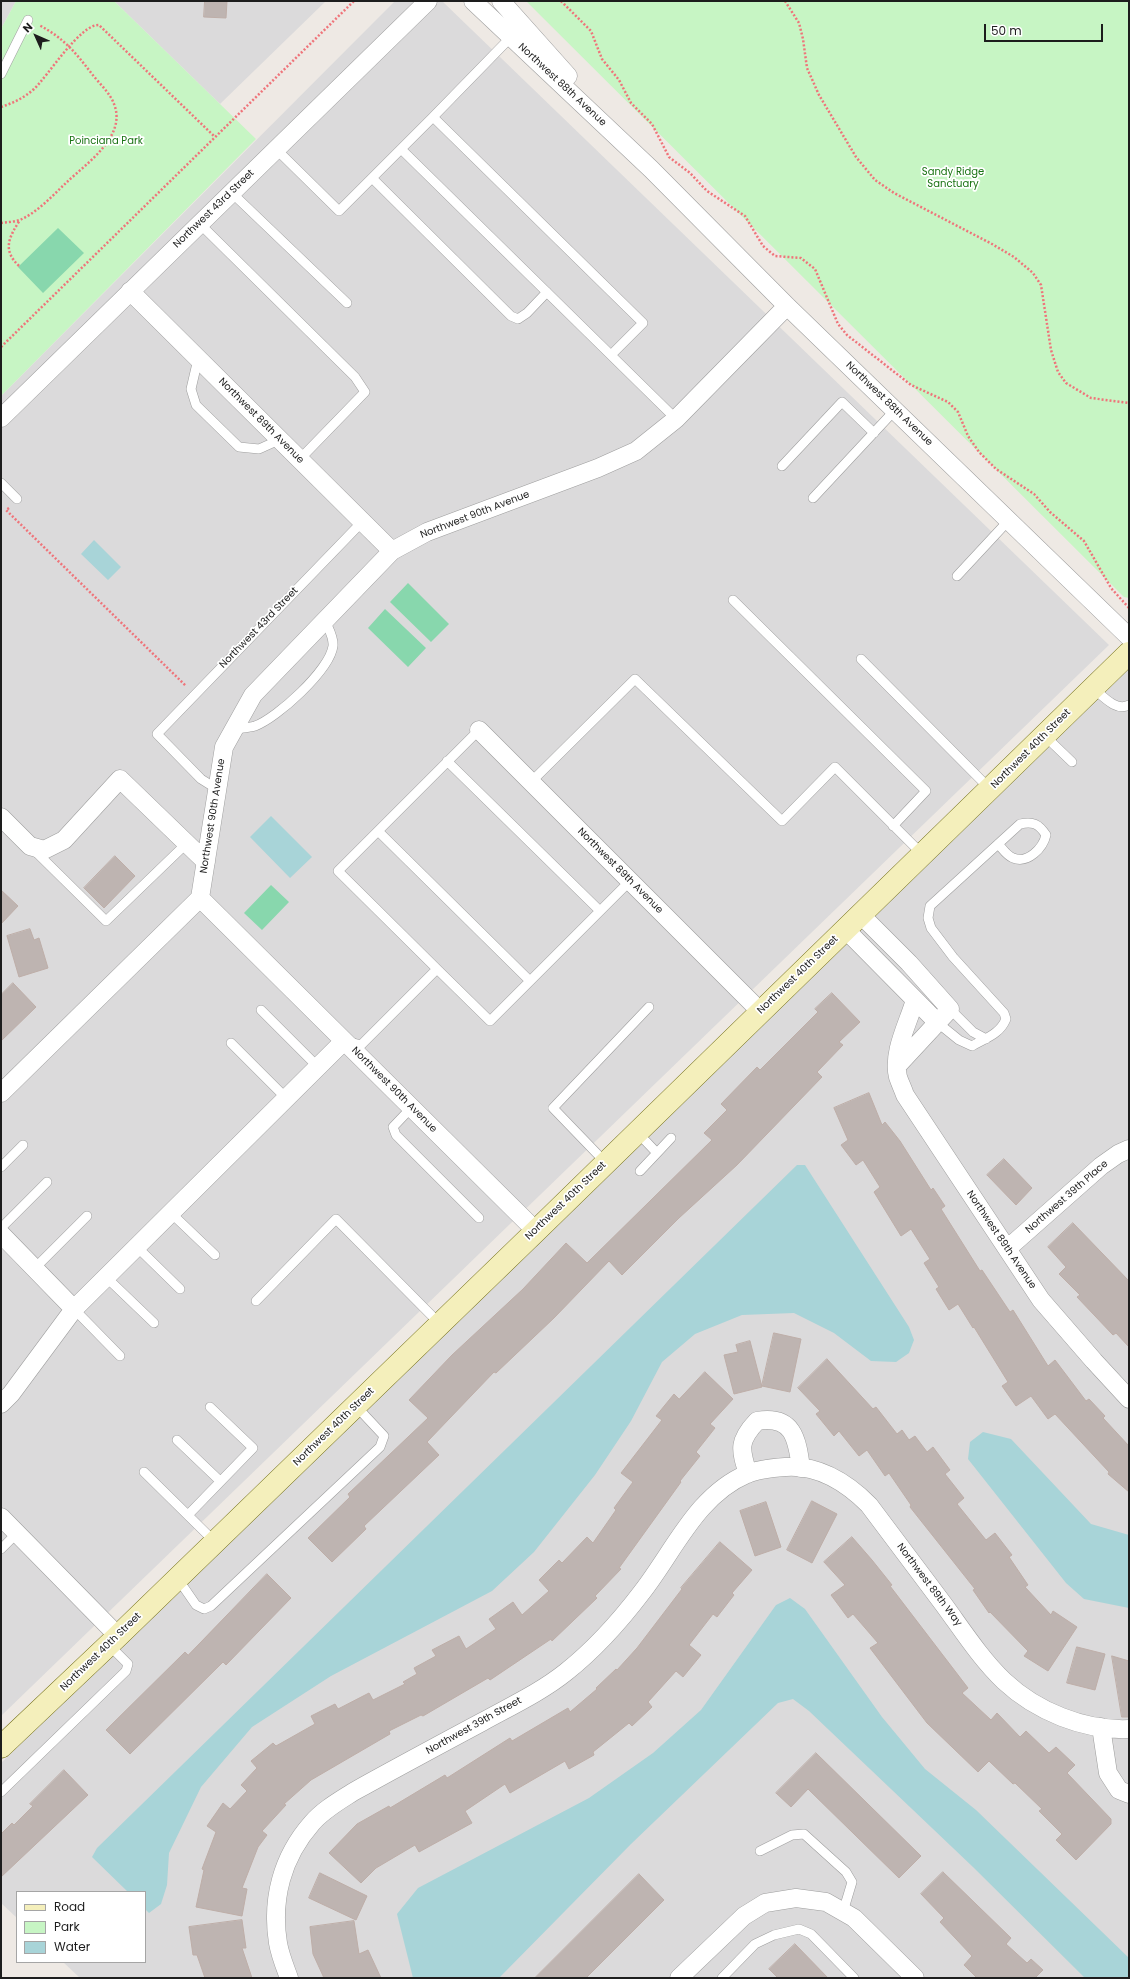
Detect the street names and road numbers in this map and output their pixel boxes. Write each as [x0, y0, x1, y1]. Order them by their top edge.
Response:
street label: Northwest 88th Avenue [515, 41, 609, 129]
street label: Northwest 43rd Street [171, 167, 257, 251]
street label: Northwest 88th Avenue [843, 359, 935, 449]
street label: Northwest 89th Avenue [216, 376, 306, 466]
street label: Northwest 90th Avenue [419, 489, 531, 541]
street label: Northwest 43rd Street [217, 585, 301, 671]
street label: Northwest 40th Street [989, 707, 1073, 791]
street label: Northwest 90th Avenue [198, 758, 228, 874]
street label: Northwest 89th Avenue [575, 826, 665, 916]
street label: Northwest 40th Street [755, 933, 841, 1017]
street label: Northwest 90th Avenue [349, 1045, 439, 1135]
street label: Northwest 39th Place [1023, 1158, 1111, 1236]
street label: Northwest 40th Street [523, 1159, 609, 1243]
street label: Northwest 89th Avenue [964, 1189, 1038, 1291]
street label: Northwest 40th Street [291, 1385, 377, 1469]
street label: Northwest 89th Way [894, 1541, 964, 1629]
street label: Northwest 40th Street [58, 1610, 144, 1694]
street label: Northwest 39th Street [424, 1695, 524, 1757]

